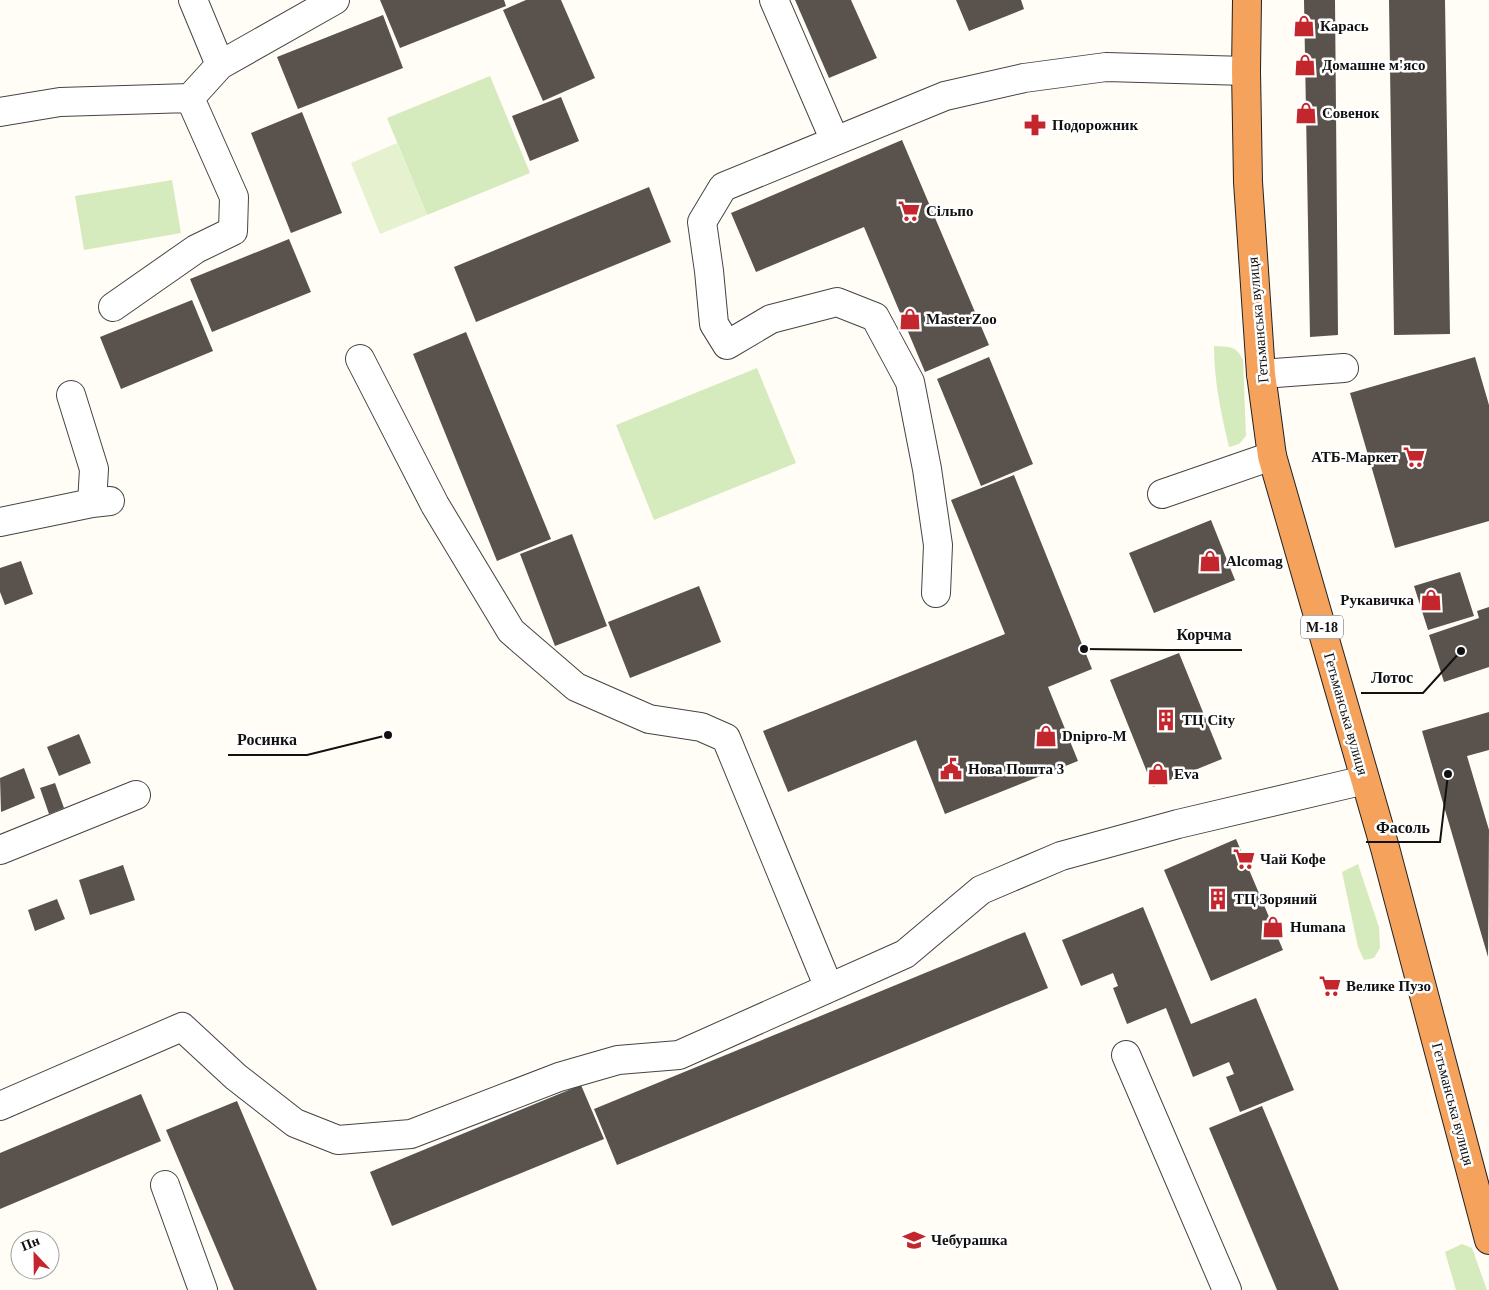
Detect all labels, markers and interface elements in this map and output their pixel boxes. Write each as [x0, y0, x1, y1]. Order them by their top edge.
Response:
shop icon: Карась [1291, 13, 1317, 39]
place label: Карась [1320, 18, 1369, 34]
shop icon: Домашне м'ясо [1292, 52, 1318, 78]
place label: Домашне м'ясо [1322, 57, 1426, 73]
shop icon: Совенок [1293, 100, 1319, 126]
place label: Совенок [1322, 105, 1380, 121]
pharmacy icon: Подорожник [1022, 112, 1048, 138]
place label: Подорожник [1052, 117, 1138, 133]
supermarket icon: Сільпо [896, 198, 922, 224]
place label: Сільпо [926, 203, 974, 219]
street label: Гетьманська вулиця [1245, 256, 1271, 384]
shop icon: MasterZoo [897, 306, 923, 332]
place label: MasterZoo [926, 311, 997, 327]
supermarket icon: АТБ-Маркет [1401, 444, 1427, 470]
place label: АТБ-Маркет [1311, 449, 1399, 465]
shop icon: Alcomag [1197, 548, 1223, 574]
place label: Alcomag [1226, 553, 1283, 569]
shop icon: Рукавичка [1418, 587, 1444, 613]
place label: Рукавичка [1340, 592, 1414, 608]
road number: М-18 [1301, 616, 1343, 638]
callout: Корчма [1167, 619, 1242, 650]
text: Корчма [1176, 626, 1232, 644]
street label: Гетьманська вулиця [1321, 651, 1371, 777]
callout: Лотос [1361, 662, 1423, 693]
text: Лотос [1371, 669, 1413, 686]
building icon: ТЦ City [1153, 707, 1179, 733]
place label: ТЦ City [1182, 712, 1235, 728]
shop icon: Dnipro-M [1033, 723, 1059, 749]
callout: Росинка [228, 724, 307, 755]
place label: Dnipro-M [1062, 728, 1127, 744]
text: Росинка [237, 731, 297, 748]
public building icon: Нова Пошта 3 [938, 756, 964, 782]
place label: Нова Пошта 3 [968, 761, 1064, 777]
shop icon: Eva [1145, 761, 1171, 787]
place label: Eva [1174, 766, 1200, 782]
callout: Фасоль [1366, 811, 1440, 842]
text: Фасоль [1376, 819, 1431, 836]
supermarket icon: Чай Кофе [1231, 846, 1257, 872]
place label: Чай Кофе [1260, 851, 1326, 867]
building icon: ТЦ Зоряний [1205, 886, 1231, 912]
place label: ТЦ Зоряний [1234, 891, 1318, 907]
shop icon: Humana [1260, 914, 1286, 940]
place label: Humana [1290, 919, 1346, 935]
supermarket icon: Велике Пузо [1317, 973, 1343, 999]
place label: Велике Пузо [1346, 978, 1431, 994]
street label: Гетьманська вулиця [1429, 1041, 1477, 1167]
school or university icon: Чебурашка [901, 1227, 927, 1253]
north arrow [10, 1230, 60, 1280]
place label: Чебурашка [931, 1232, 1008, 1248]
text: Пн [19, 1233, 42, 1254]

